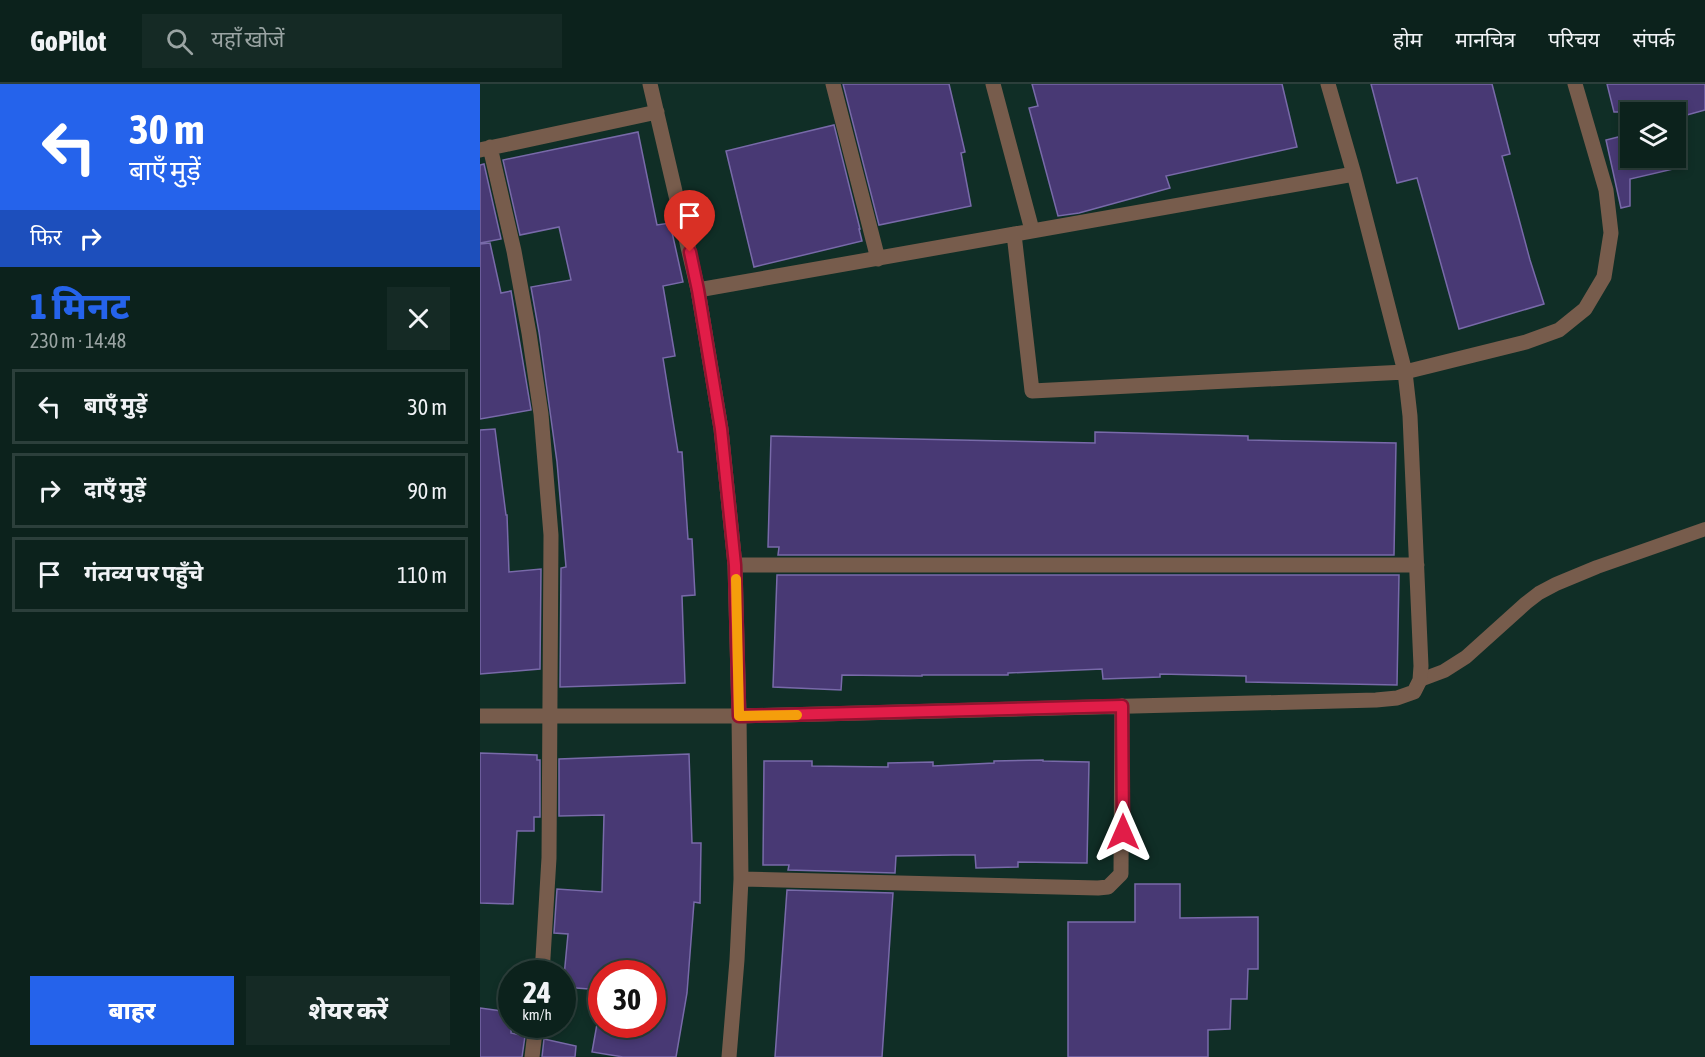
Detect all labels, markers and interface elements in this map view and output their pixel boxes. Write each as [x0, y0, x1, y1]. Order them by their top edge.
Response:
search box [142, 14, 562, 68]
text: GoPilot [30, 25, 106, 57]
icon: search [163, 25, 196, 58]
text: यहाँ खोजें [211, 26, 284, 52]
text: होम [1393, 27, 1422, 51]
text: मानचित्र [1455, 27, 1515, 51]
text: परिचय [1548, 27, 1600, 51]
text: संपर्क [1633, 27, 1675, 51]
map controls [1620, 102, 1686, 168]
button: layers [1620, 102, 1686, 168]
text: 30 m [129, 105, 204, 153]
icon: left [30, 108, 108, 186]
text: बाएँ मुड़ें [129, 155, 201, 186]
pin [664, 190, 715, 252]
icon: arrive [673, 199, 706, 232]
icon: right [74, 222, 107, 255]
text: फिर [30, 224, 62, 250]
text: 1 मिनट [30, 285, 129, 327]
button: close [387, 287, 450, 350]
text: 230 m · 14:48 [30, 329, 126, 352]
icon: left [33, 390, 66, 423]
text: बाएँ मुड़ें [84, 392, 147, 418]
text: 30 m [407, 394, 447, 420]
icon: right [33, 474, 66, 507]
text: दाएँ मुड़ें [84, 476, 146, 502]
text: 90 m [407, 478, 447, 504]
icon: arrive [33, 558, 66, 591]
text: गंतव्य पर पहुँचे [84, 560, 203, 586]
text: 110 m [397, 562, 447, 588]
position arrow [1091, 800, 1155, 864]
speed limit sign: 30 [588, 960, 666, 1038]
text: 24 [523, 975, 551, 1009]
button: बाहर [30, 976, 234, 1045]
button: शेयर करें [246, 976, 450, 1045]
text: km/h [522, 1006, 552, 1023]

